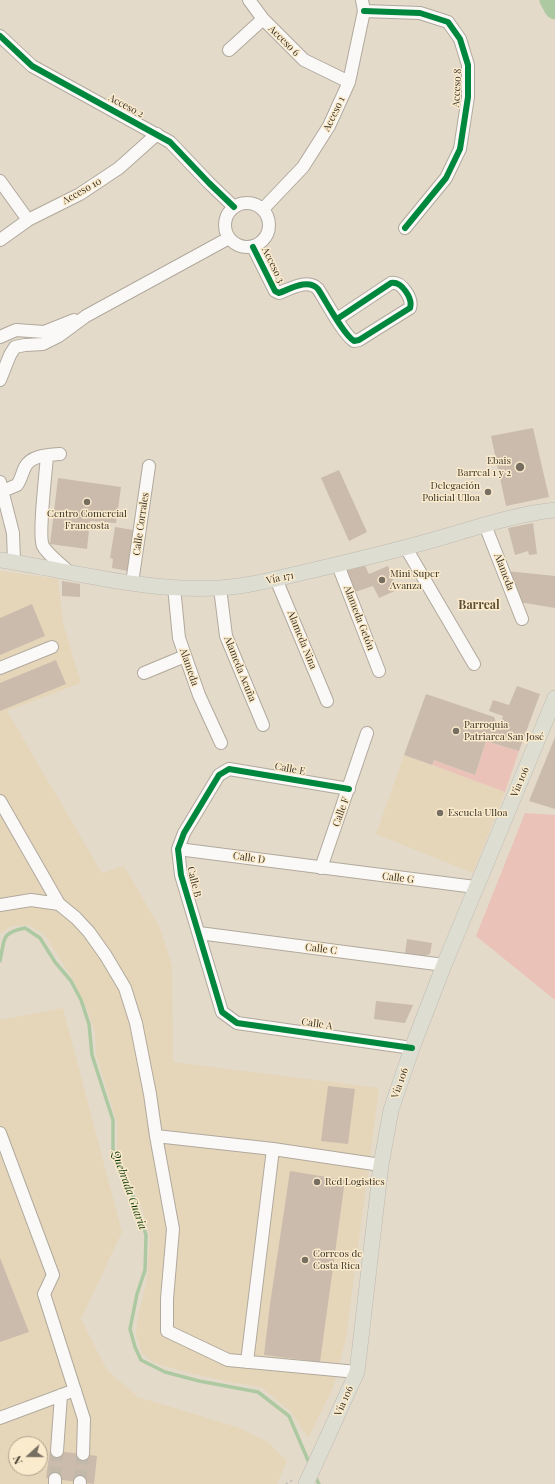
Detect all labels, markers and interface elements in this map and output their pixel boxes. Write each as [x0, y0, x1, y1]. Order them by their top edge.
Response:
street label: Acceso 6 [266, 23, 302, 59]
street label: Acceso 8 [450, 68, 464, 108]
street label: Acceso 2 [106, 92, 146, 120]
street label: Acceso 1 [320, 95, 348, 133]
street label: Acceso 10 [60, 175, 104, 207]
street label: Acceso 3 [259, 245, 287, 285]
place label: Ebais Barreal 1 y 2 [457, 455, 511, 478]
marker: Ebais Barreal 1 y 2 [514, 461, 526, 473]
place label: Delegación Policial Ulloa [422, 480, 480, 504]
marker: Delegación Policial Ulloa [483, 487, 493, 497]
street label: Calle Corrales [131, 492, 151, 556]
marker: Centro Comercial Francosta [82, 497, 92, 507]
place label: Centro Comercial Francosta [47, 508, 127, 532]
street label: Alameda [491, 552, 517, 592]
place label: Mini Super Avanza [390, 568, 440, 592]
street label: Vía 171 [265, 569, 295, 587]
marker: Mini Super Avanza [377, 575, 387, 585]
street label: Alameda Getón [341, 584, 377, 652]
district label: Barreal [458, 598, 500, 612]
street label: Alameda Nina [285, 609, 319, 671]
street label: Alameda Acuña [221, 635, 259, 703]
street label: Alameda [177, 647, 201, 687]
place label: Parroquia Patriarca San José [464, 719, 544, 742]
marker: Parroquia Patriarca San José [451, 726, 461, 736]
street label: Calle E [274, 760, 306, 778]
street label: Vía 106 [508, 765, 532, 799]
street label: Calle F [330, 796, 352, 828]
place label: Escuela Ulloa [448, 807, 507, 819]
marker: Escuela Ulloa [435, 808, 445, 818]
street label: Calle D [232, 850, 266, 866]
street label: Calle B [184, 865, 204, 899]
street label: Calle G [381, 870, 415, 886]
street label: Calle C [304, 941, 338, 957]
street label: Calle A [301, 1016, 333, 1032]
street label: Vía 106 [389, 1066, 411, 1100]
water label: Quebrada Guaria [109, 1149, 149, 1231]
place label: Red Logistics [325, 1176, 385, 1188]
marker: Red Logistics [312, 1177, 322, 1187]
place label: Correos de Costa Rica [313, 1248, 362, 1272]
marker: Correos de Costa Rica [300, 1255, 310, 1265]
street label: Vía 106 [332, 1384, 356, 1418]
north arrow [8, 1436, 48, 1476]
text: N [9, 1454, 26, 1467]

